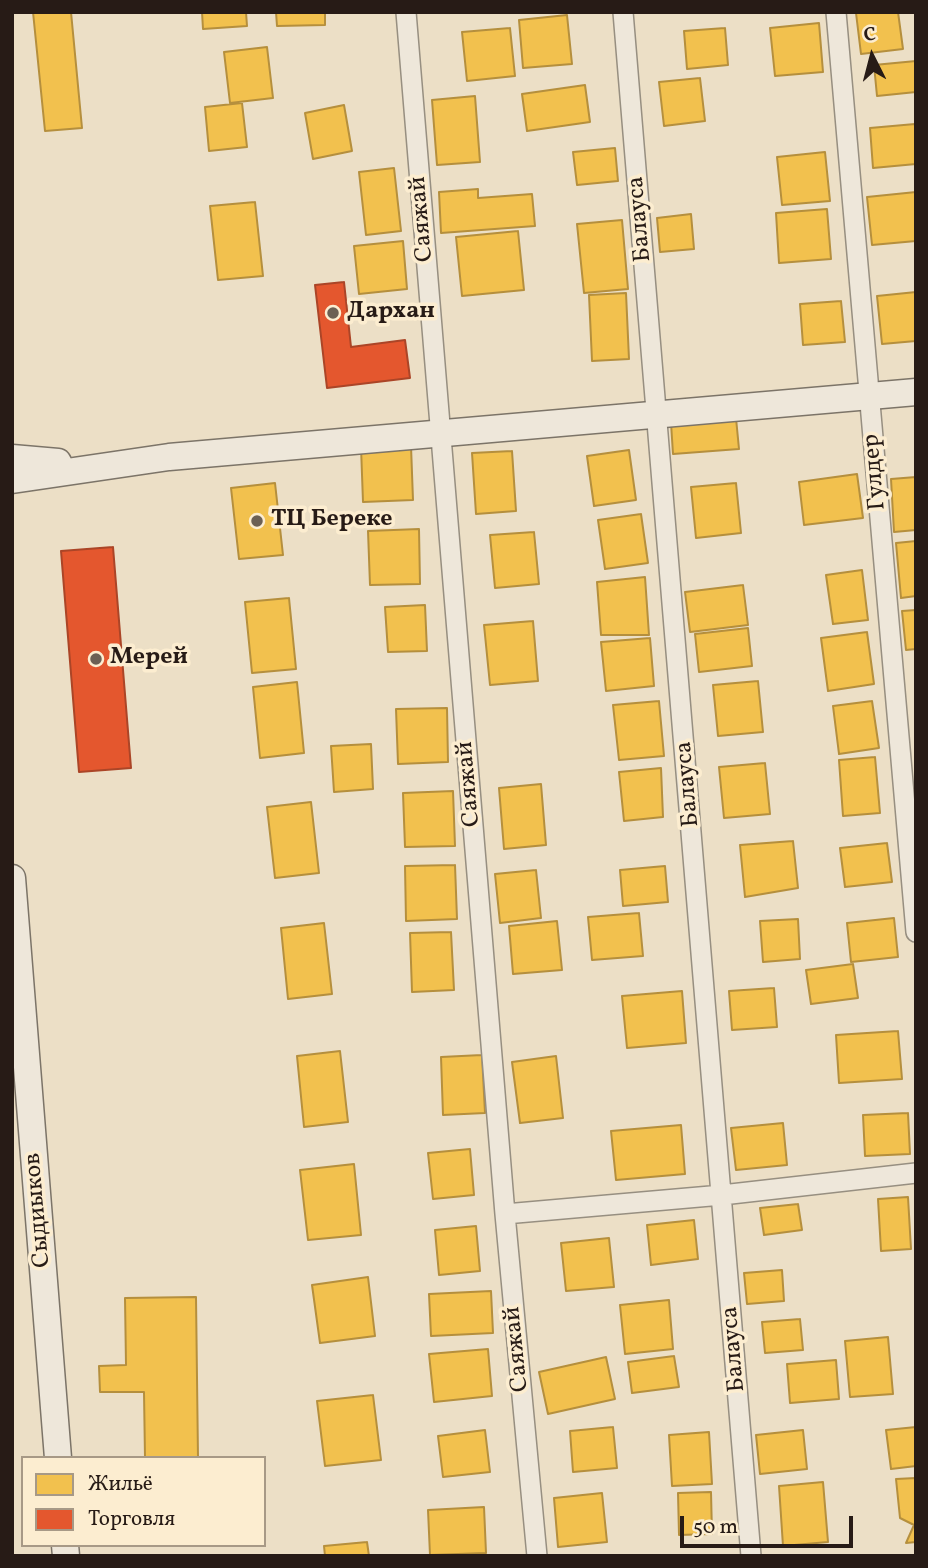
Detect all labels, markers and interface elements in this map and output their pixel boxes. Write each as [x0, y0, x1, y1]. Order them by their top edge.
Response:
north arrow [837, 21, 907, 91]
text: С [862, 22, 877, 49]
street label: Саяжай [405, 175, 441, 263]
street label: Балауса [623, 175, 659, 263]
place label: Дархан [347, 299, 435, 327]
marker: Дархан [325, 305, 341, 321]
street label: Гулдер [858, 433, 894, 511]
place label: ТЦ Береке [271, 507, 393, 535]
marker: ТЦ Береке [249, 513, 265, 529]
place label: Мерей [110, 645, 188, 673]
marker: Мерей [88, 651, 104, 667]
street label: Саяжай [452, 740, 488, 828]
street label: Балауса [671, 740, 707, 828]
street label: Сыдиыков [20, 1151, 58, 1269]
street label: Саяжай [499, 1305, 537, 1393]
street label: Балауса [717, 1305, 753, 1393]
legend [21, 1456, 266, 1547]
text: Жильё [88, 1470, 153, 1499]
scale bar [683, 1502, 856, 1546]
text: Торговля [88, 1505, 175, 1534]
text: 50 m [693, 1513, 738, 1542]

